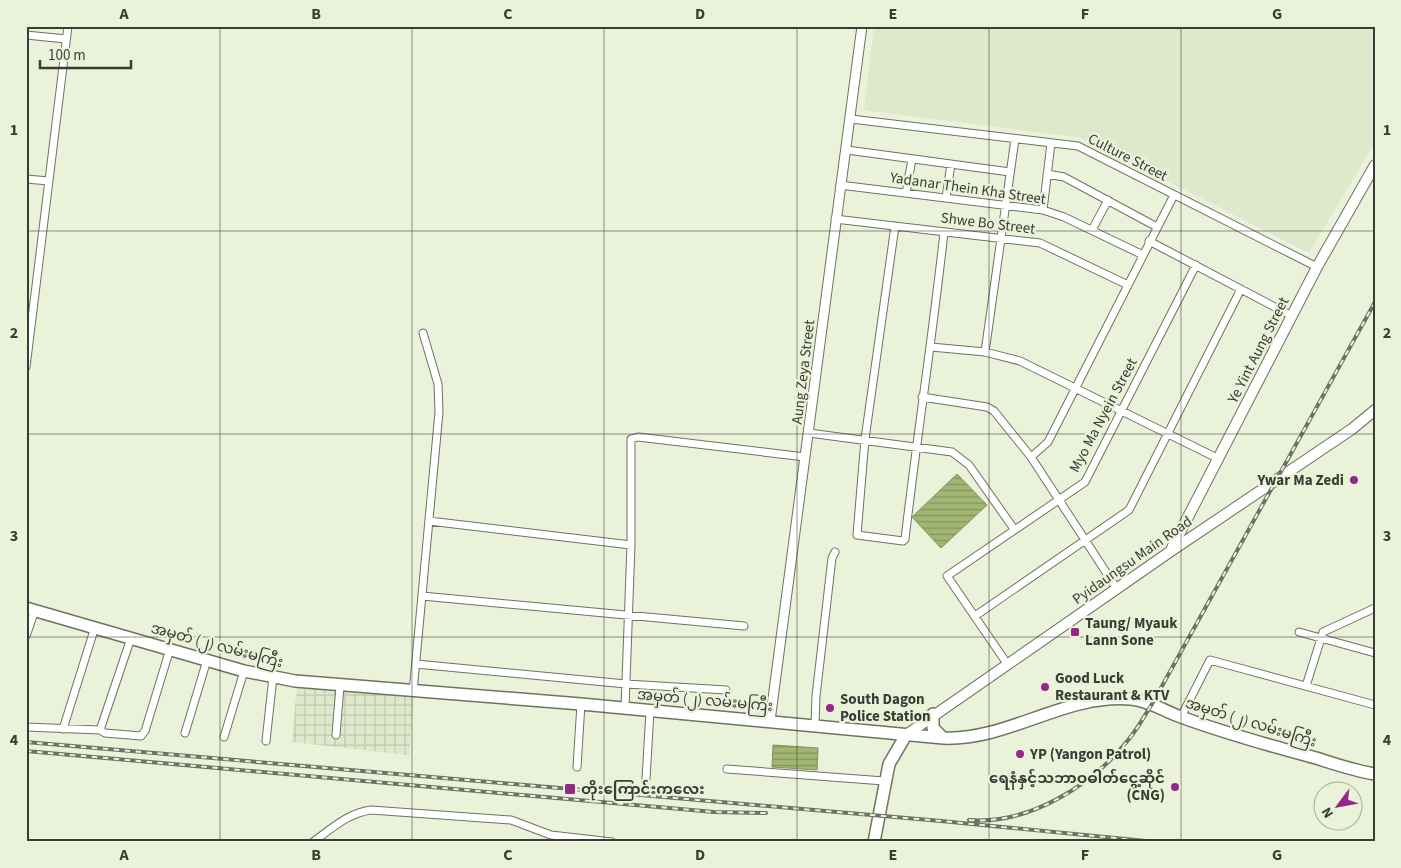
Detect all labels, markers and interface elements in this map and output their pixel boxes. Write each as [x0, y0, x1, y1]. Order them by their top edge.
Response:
text: A [118, 3, 129, 25]
text: B [311, 3, 321, 25]
text: C [503, 3, 513, 25]
text: D [695, 3, 705, 25]
text: E [889, 3, 897, 25]
text: F [1081, 3, 1089, 25]
text: G [1272, 3, 1282, 25]
scale bar [40, 38, 131, 70]
text: 100 m [48, 45, 86, 66]
text: 1 [10, 119, 18, 141]
text: 1 [1383, 119, 1391, 141]
street label: Culture Street [1084, 128, 1171, 186]
street label: Yadanar Thein Kha Street [888, 167, 1047, 210]
street label: Shwe Bo Street [940, 207, 1036, 240]
street label: Ye Yint Aung Street [1222, 293, 1294, 408]
street label: Aung Zeya Street [787, 319, 820, 426]
text: 2 [10, 322, 18, 344]
text: 2 [1383, 322, 1391, 344]
street label: Myo Ma Nyein Street [1064, 354, 1143, 476]
place label: Ywar Ma Zedi [1256, 470, 1344, 491]
marker: Ywar Ma Zedi [1348, 474, 1360, 486]
street label: Pyidaungsu Main Road [1068, 511, 1196, 610]
text: 3 [10, 525, 18, 547]
text: 3 [1383, 525, 1391, 547]
place label: Taung/ Myauk Lann Sone [1085, 613, 1178, 651]
street label: အမှတ် (၂) လမ်းမကြီး [148, 618, 285, 674]
marker: Taung/ Myauk Lann Sone [1069, 626, 1081, 638]
place label: Good Luck Restaurant & KTV [1055, 668, 1170, 706]
marker: Good Luck Restaurant & KTV [1039, 681, 1051, 693]
street label: အမှတ် (၂) လမ်းမကြီး [636, 684, 774, 718]
place label: South Dagon Police Station [840, 689, 931, 727]
street label: အမှတ် (၂) လမ်းမကြီး [1182, 693, 1319, 753]
marker: South Dagon Police Station [824, 702, 836, 714]
text: 4 [10, 729, 19, 751]
text: 4 [1383, 729, 1392, 751]
place label: YP (Yangon Patrol) [1029, 744, 1151, 765]
marker: YP (Yangon Patrol) [1014, 748, 1026, 760]
place label: ရေနံနှင့်သဘာဝဓါတ်ငွေ့ဆိုင် (CNG) [989, 768, 1165, 806]
place label: တိုးကြောင်းကလေး [581, 779, 705, 801]
north arrow [1314, 780, 1364, 830]
marker: ရေနံနှင့်သဘာဝဓါတ်ငွေ့ဆိုင် (CNG) [1169, 781, 1181, 793]
marker: တိုးကြောင်းကလေး [563, 782, 577, 796]
text: N [1317, 803, 1339, 822]
text: A [118, 844, 129, 866]
text: B [311, 844, 321, 866]
text: C [503, 844, 513, 866]
text: D [695, 844, 705, 866]
text: E [889, 844, 897, 866]
text: F [1081, 844, 1089, 866]
text: G [1272, 844, 1282, 866]

